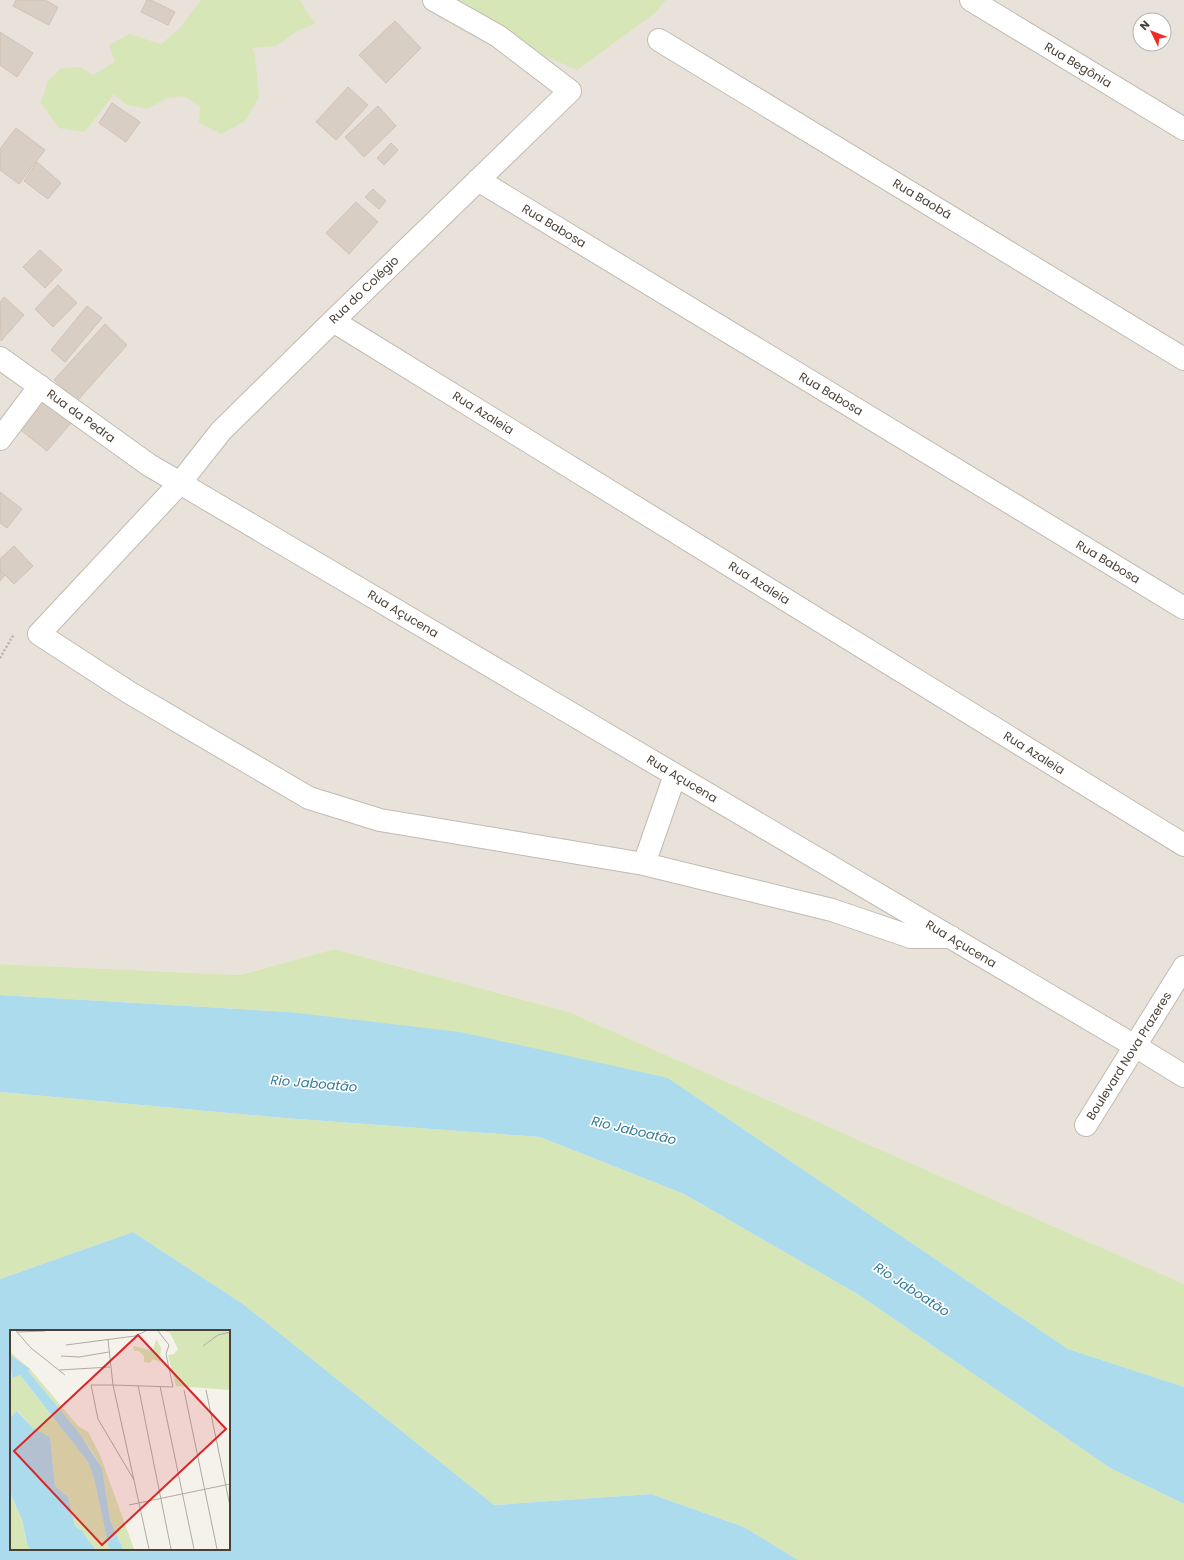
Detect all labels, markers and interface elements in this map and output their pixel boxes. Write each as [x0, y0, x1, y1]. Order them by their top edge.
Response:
north arrow [1132, 12, 1172, 52]
text: N [1136, 17, 1153, 34]
street label: Rua Begônia [1041, 38, 1115, 91]
street label: Rua Baobá [890, 174, 955, 223]
street label: Rua Babosa [519, 200, 589, 251]
street label: Rua do Colégio [325, 252, 403, 327]
street label: Rua Babosa [796, 368, 866, 419]
street label: Rua da Pedra [44, 385, 119, 446]
street label: Rua Azaleia [449, 387, 517, 438]
street label: Rua Babosa [1073, 536, 1143, 587]
street label: Rua Azaleia [725, 557, 793, 608]
street label: Rua Açucena [365, 586, 442, 641]
street label: Rua Azaleia [1000, 727, 1068, 778]
street label: Rua Açucena [644, 751, 721, 806]
street label: Rua Açucena [923, 916, 1000, 971]
street label: Boulevard Nova Prazeres [1082, 988, 1175, 1123]
water label: Rio Jaboatão [270, 1070, 358, 1097]
water label: Rio Jaboatão [590, 1111, 678, 1149]
water label: Rio Jaboatão [870, 1258, 953, 1321]
inset map [10, 1330, 230, 1550]

